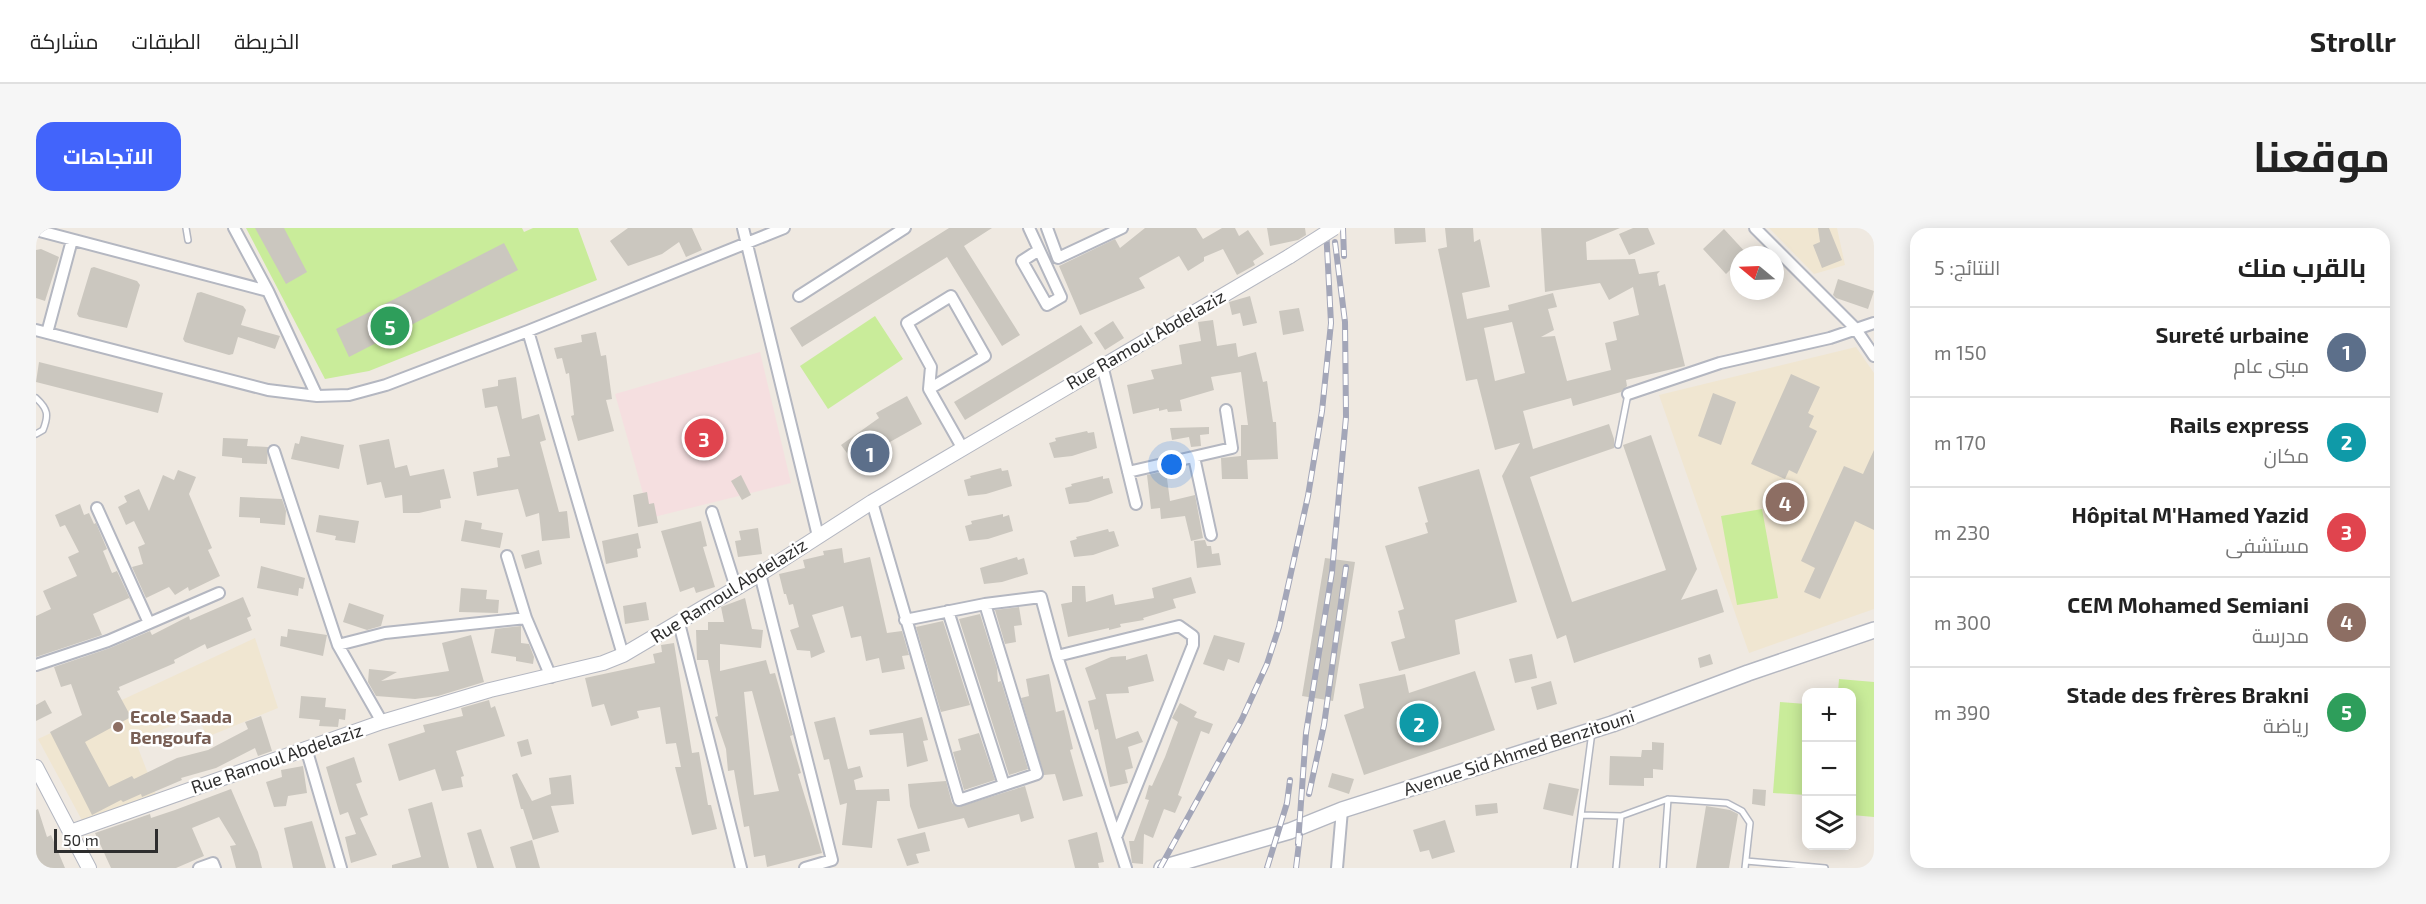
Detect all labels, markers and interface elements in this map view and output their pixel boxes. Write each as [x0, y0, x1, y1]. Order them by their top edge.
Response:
text: Strollr [2310, 24, 2396, 58]
text: مشاركة [30, 28, 99, 53]
text: الطبقات [132, 28, 201, 53]
text: الخريطة [234, 28, 300, 53]
button: الاتجاهات [36, 122, 181, 191]
text: موقعنا [2253, 130, 2390, 180]
north arrow [1730, 246, 1784, 300]
text: بالقرب منك [2238, 251, 2366, 282]
text: النتائج: 5 [1934, 255, 2000, 279]
street label: Rue Ramoul Abdelaziz [1062, 285, 1229, 394]
pin: 5 [370, 304, 410, 348]
text: Sureté urbaine [2156, 321, 2309, 347]
text: 150 m [1934, 340, 1987, 364]
text: 1 [2342, 340, 2351, 364]
text: مبنى عام [2233, 353, 2309, 377]
text: Rails express [2169, 411, 2309, 437]
pin: 3 [684, 416, 724, 460]
pin: 1 [850, 430, 890, 476]
text: 170 m [1934, 430, 1986, 454]
text: 2 [2341, 430, 2352, 454]
text: مكان [2264, 443, 2309, 467]
your location [1157, 450, 1186, 479]
pin: 4 [1766, 480, 1804, 524]
text: Hôpital M'Hamed Yazid [2071, 501, 2309, 527]
text: 230 m [1934, 520, 1990, 544]
text: 3 [2341, 520, 2352, 544]
street label: Rue Ramoul Abdelaziz [646, 533, 811, 647]
text: مستشفى [2225, 533, 2309, 557]
text: CEM Mohamed Semiani [2067, 591, 2309, 617]
text: 300 m [1934, 610, 1991, 634]
text: 4 [2340, 610, 2353, 634]
text: مدرسة [2252, 623, 2309, 647]
text: Stade des frères Brakni [2067, 681, 2309, 707]
map controls [1802, 688, 1856, 850]
button: + [1802, 688, 1856, 742]
pin: 2 [1400, 700, 1438, 746]
text: 390 m [1934, 700, 1991, 724]
text: 5 [2341, 700, 2352, 724]
street label: Avenue Sid Ahmed Benzitouni [1400, 704, 1637, 800]
place label: Ecole Saada Bengoufa [130, 705, 232, 748]
text: رياضة [2263, 713, 2309, 737]
street label: Rue Ramoul Abdelaziz [188, 718, 365, 798]
marker: Ecole Saada Bengoufa [111, 720, 125, 734]
button: − [1802, 742, 1856, 796]
button: layers [1802, 796, 1856, 850]
scale bar [54, 826, 158, 854]
text: 50 m [63, 830, 99, 849]

